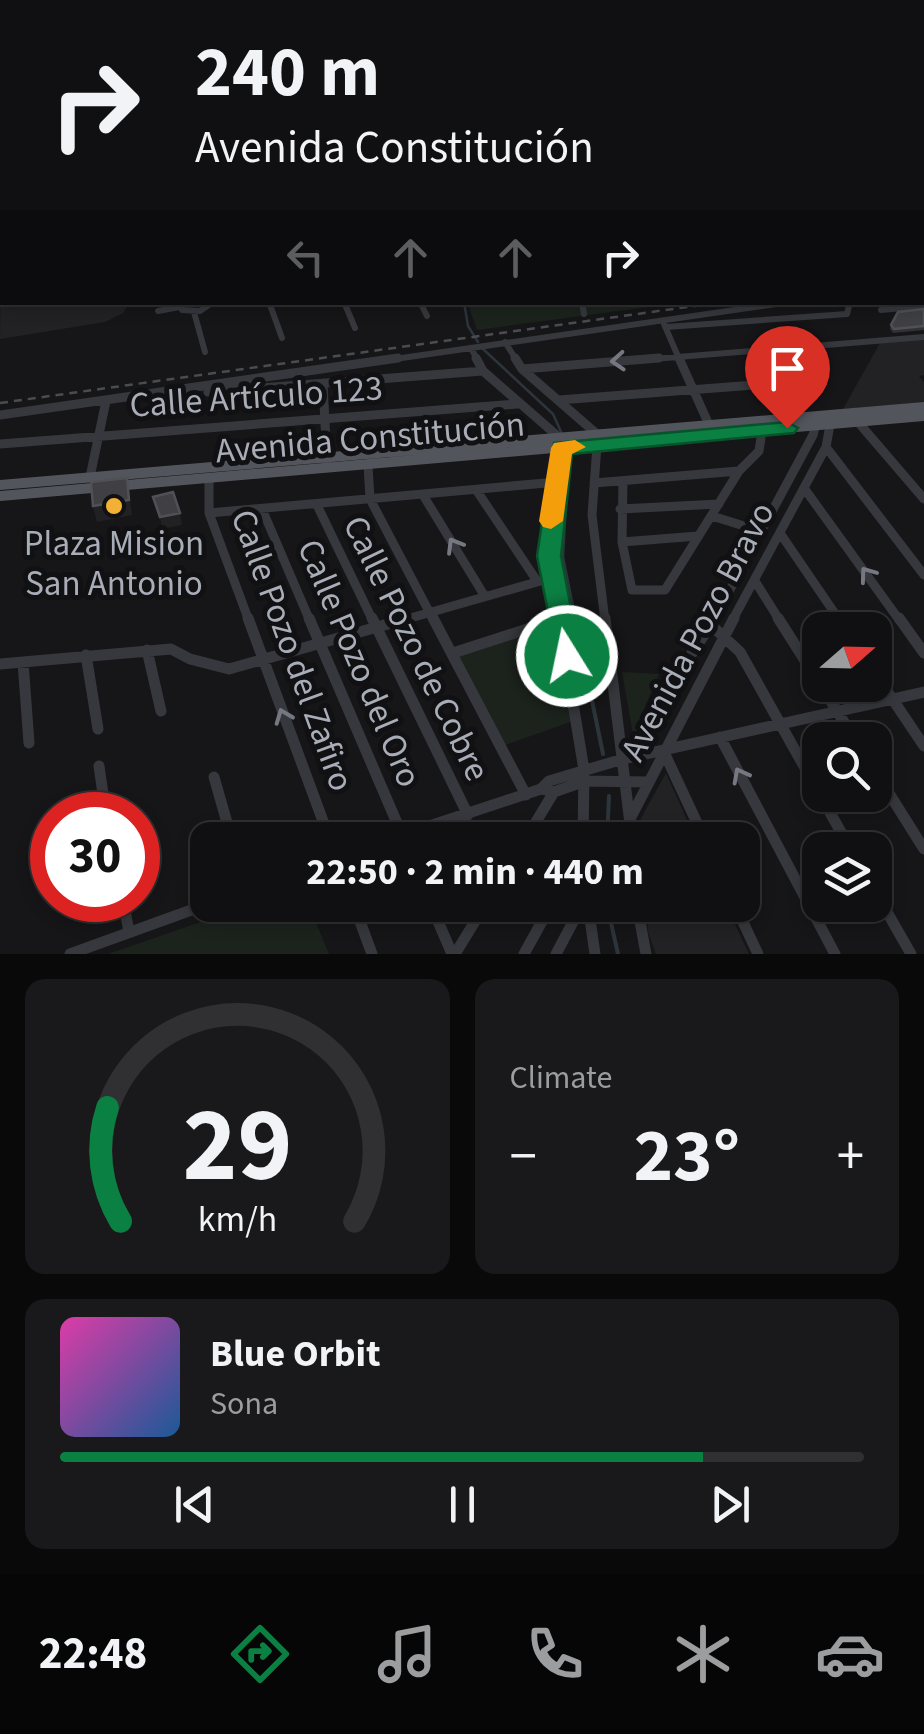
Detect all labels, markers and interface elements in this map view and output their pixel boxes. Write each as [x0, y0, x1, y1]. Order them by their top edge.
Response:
text: 240 m [195, 23, 380, 123]
icon: right [30, 40, 160, 170]
text: Avenida Constitución [195, 116, 594, 180]
icon: left [278, 230, 333, 285]
icon: ahead [383, 230, 438, 285]
icon: ahead [488, 230, 543, 285]
icon: right [593, 230, 648, 285]
pin [745, 326, 830, 429]
icon: arrive [760, 341, 815, 396]
one-way arrow [609, 350, 625, 371]
street label: Calle Artículo 123 [128, 363, 384, 431]
street label: Avenida Constitución [213, 400, 527, 476]
street label: Avenida Pozo Bravo [608, 493, 787, 770]
marker: Plaza Mision San Antonio [103, 495, 125, 517]
street label: Calle Pozo del Zafiro [218, 503, 366, 798]
street label: Calle Pozo de Cobre [330, 507, 502, 789]
place label: Plaza Mision San Antonio [24, 519, 204, 609]
street label: Calle Pozo del Oro [284, 532, 434, 795]
one-way arrow [447, 538, 466, 556]
one-way arrow [861, 567, 878, 585]
position arrow [515, 604, 619, 708]
north arrow [802, 612, 892, 702]
map controls [802, 612, 892, 922]
one-way arrow [274, 709, 294, 726]
button: search [802, 722, 892, 812]
one-way arrow [733, 768, 752, 786]
speed limit sign: 30 [30, 792, 160, 922]
button: layers [802, 832, 892, 922]
text: 22:50 · 2 min · 440 m [306, 845, 644, 899]
text: Climate [510, 1055, 612, 1101]
text: 29 [182, 1073, 292, 1221]
text: 23° [633, 1103, 740, 1210]
text: − [510, 1118, 537, 1196]
text: + [837, 1118, 864, 1196]
text: km/h [198, 1194, 277, 1245]
text: Blue Orbit [210, 1327, 381, 1381]
text: Sona [210, 1381, 278, 1427]
icon: previous [167, 1477, 222, 1532]
icon: pause [435, 1477, 490, 1532]
icon: next [703, 1477, 758, 1532]
icon: directions [225, 1619, 295, 1689]
icon: music [372, 1619, 442, 1689]
icon: phone [520, 1619, 590, 1689]
icon: climate [668, 1619, 738, 1689]
icon: car [815, 1619, 885, 1689]
text: 22:48 [39, 1622, 147, 1686]

